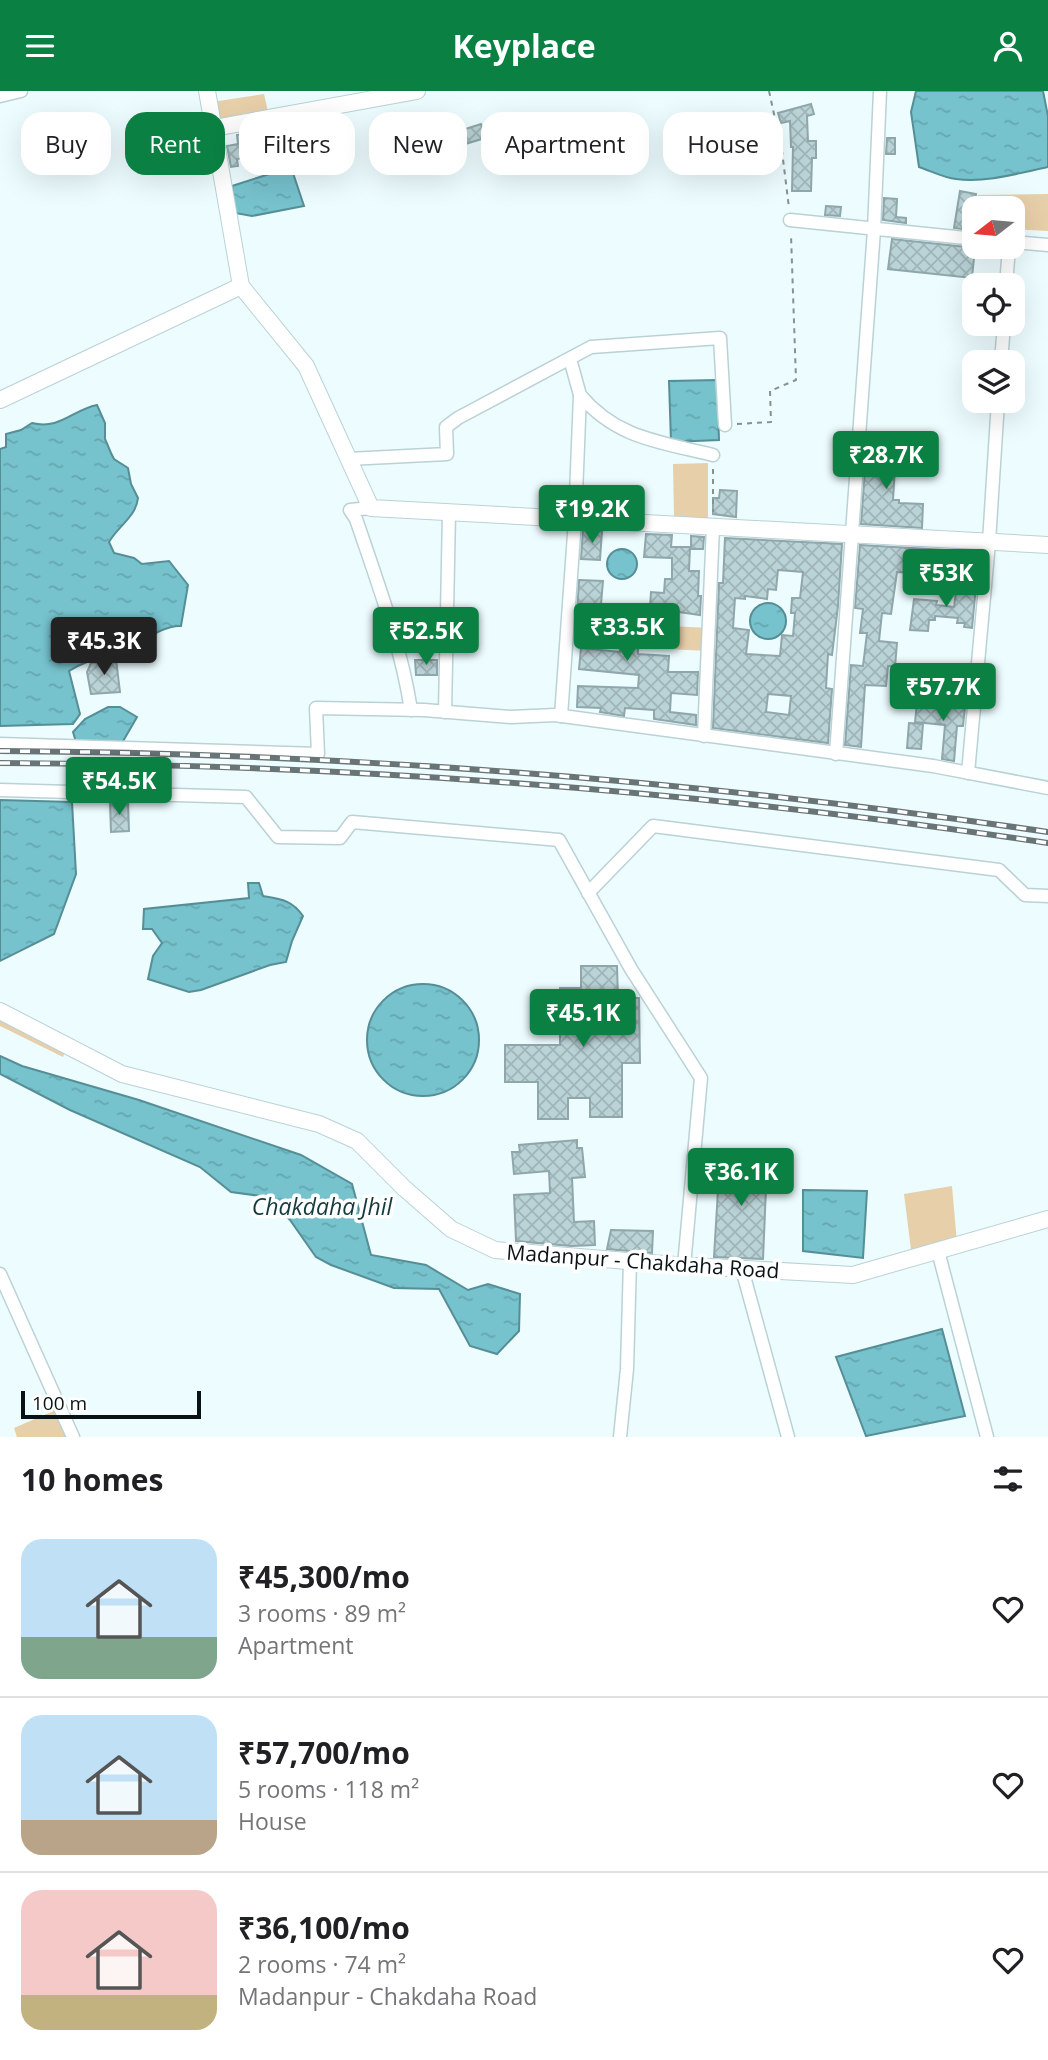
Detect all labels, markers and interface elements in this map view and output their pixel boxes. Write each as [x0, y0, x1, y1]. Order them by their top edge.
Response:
text: Keyplace [452, 24, 596, 67]
icon: menu [21, 27, 59, 65]
icon: person [989, 27, 1027, 65]
chip: Buy [21, 112, 111, 175]
chip: Rent [125, 112, 225, 175]
chip: Filters [239, 112, 355, 175]
chip: New [369, 112, 467, 175]
chip: Apartment [481, 112, 649, 175]
chip: House [663, 112, 783, 175]
north arrow [962, 196, 1026, 259]
map controls [962, 196, 1025, 413]
button: locate [962, 273, 1025, 336]
button: layers [962, 350, 1025, 413]
pin: ₹28.7K [829, 431, 943, 491]
text: ₹28.7K [849, 438, 923, 470]
pin: ₹19.2K [535, 485, 649, 545]
text: ₹19.2K [555, 492, 629, 524]
pin: ₹53K [905, 549, 987, 609]
text: ₹53K [919, 556, 973, 588]
pin: ₹33.5K [570, 603, 684, 663]
pin: ₹52.5K [369, 607, 483, 667]
text: ₹33.5K [590, 610, 664, 642]
text: ₹52.5K [389, 614, 463, 646]
pin: ₹45.3K [47, 617, 161, 677]
text: ₹45.3K [67, 624, 141, 656]
pin: ₹57.7K [886, 663, 1000, 723]
text: ₹57.7K [906, 670, 980, 702]
pin: ₹54.5K [62, 757, 176, 817]
text: ₹54.5K [82, 764, 156, 796]
pin: ₹45.1K [526, 989, 640, 1049]
text: ₹45.1K [546, 996, 620, 1028]
pin: ₹36.1K [684, 1149, 798, 1208]
text: ₹36.1K [704, 1155, 778, 1187]
water label: Chakdaha Jhil [252, 1190, 393, 1222]
street label: Madanpur - Chakdaha Road [506, 1237, 780, 1285]
scale bar [21, 1388, 201, 1420]
text: 100 m [32, 1390, 87, 1416]
text: 10 homes [21, 1459, 164, 1500]
icon: filters [989, 1460, 1027, 1498]
text: ₹45,300/mo [238, 1556, 410, 1597]
icon: home [77, 1567, 161, 1651]
icon: heart [989, 1590, 1027, 1628]
text: 3 rooms · 89 m² [238, 1597, 406, 1629]
text: Apartment [238, 1629, 354, 1661]
text: ₹57,700/mo [238, 1732, 410, 1773]
icon: home [77, 1743, 161, 1827]
icon: heart [989, 1766, 1027, 1804]
text: 5 rooms · 118 m² [238, 1773, 419, 1805]
text: House [238, 1805, 307, 1837]
text: ₹36,100/mo [238, 1907, 410, 1948]
icon: home [77, 1918, 161, 2002]
icon: heart [989, 1941, 1027, 1979]
text: 2 rooms · 74 m² [238, 1948, 406, 1980]
text: Madanpur - Chakdaha Road [238, 1980, 537, 2012]

